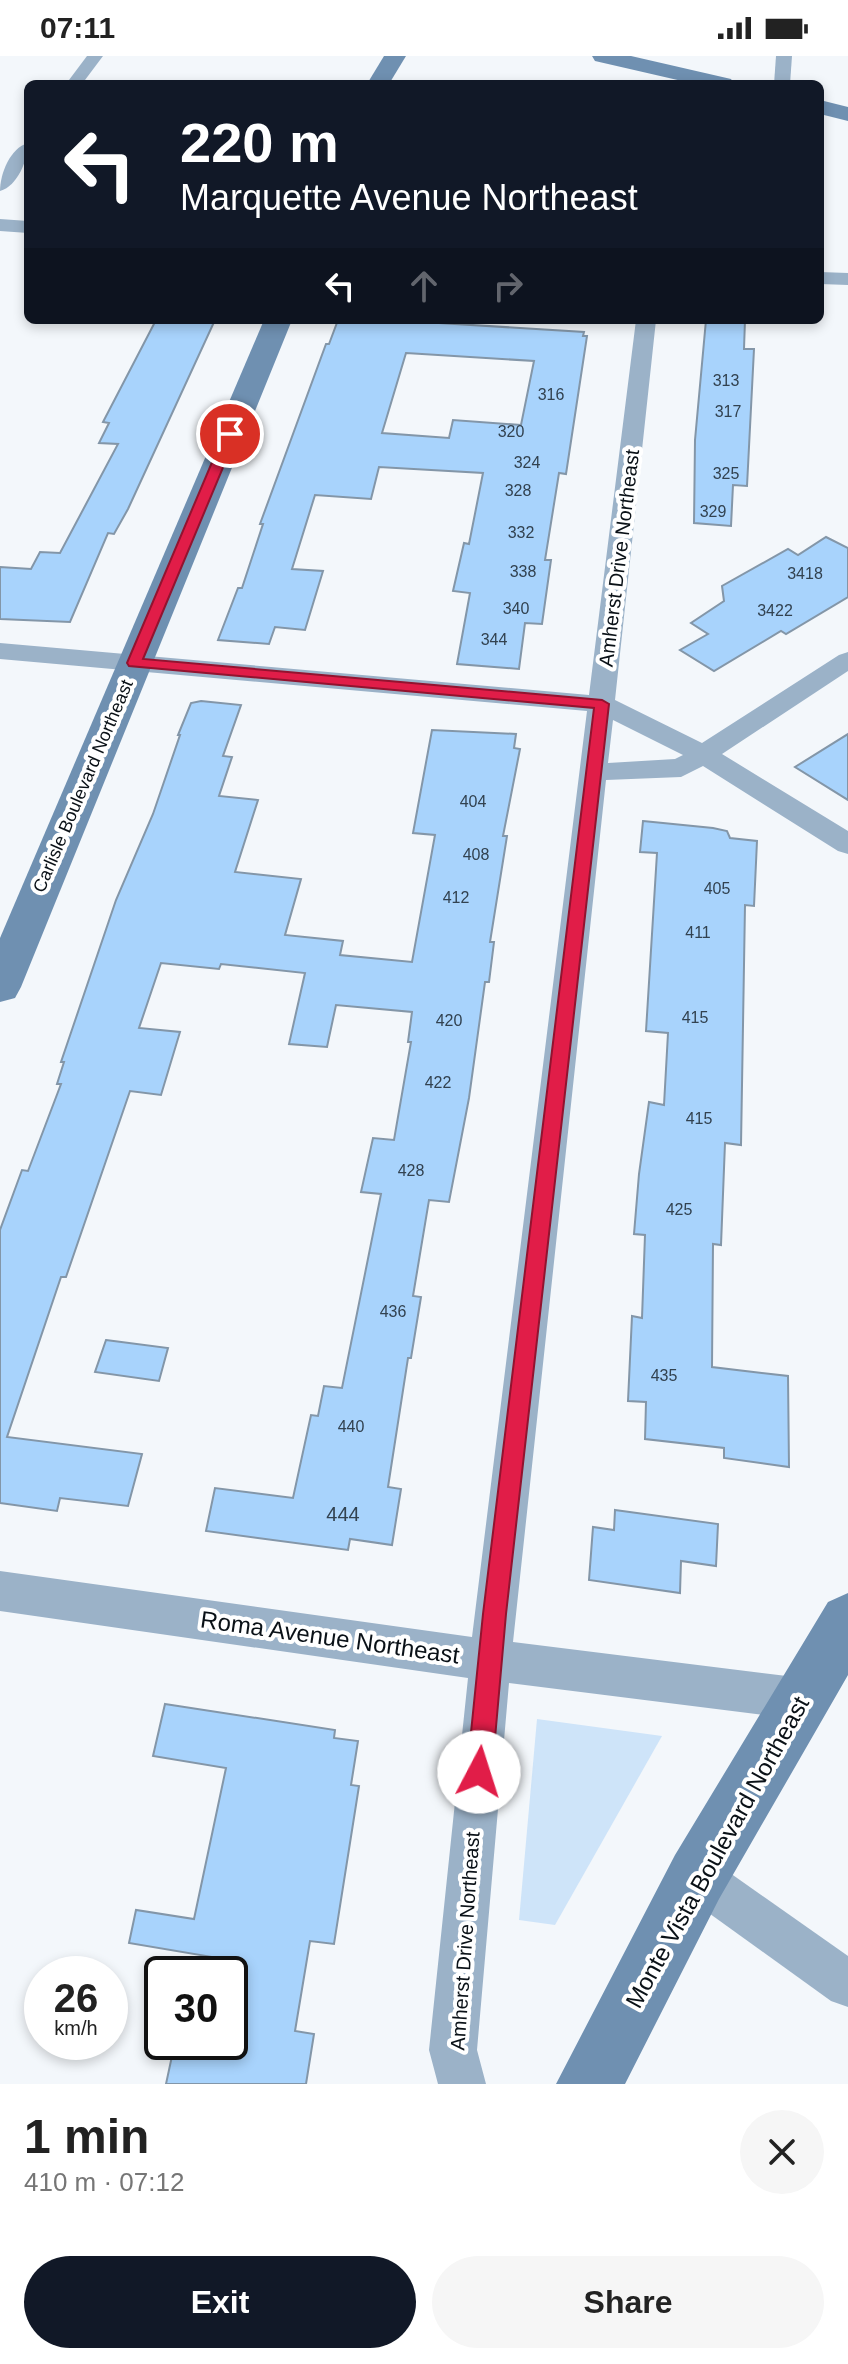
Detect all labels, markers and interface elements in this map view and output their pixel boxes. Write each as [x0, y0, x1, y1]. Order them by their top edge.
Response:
text: 07:11 [40, 11, 115, 44]
text: 220 m [180, 111, 339, 174]
icon: left [48, 112, 152, 216]
text: Marquette Avenue Northeast [180, 177, 638, 218]
icon: left [318, 264, 362, 308]
icon: ahead [402, 264, 446, 308]
icon: right [486, 264, 530, 308]
house number: 313 [713, 372, 739, 389]
house number: 316 [538, 386, 564, 403]
pin [196, 400, 264, 468]
house number: 317 [715, 403, 741, 420]
icon: arrive [208, 412, 252, 456]
house number: 320 [498, 423, 524, 440]
street label: Amherst Drive Northeast [595, 448, 643, 668]
house number: 324 [514, 454, 540, 471]
house number: 325 [713, 465, 739, 482]
house number: 328 [505, 482, 531, 499]
house number: 329 [700, 503, 726, 520]
house number: 332 [508, 524, 534, 541]
house number: 338 [510, 563, 536, 580]
house number: 3418 [787, 565, 823, 582]
house number: 340 [503, 600, 529, 617]
house number: 3422 [757, 602, 793, 619]
house number: 344 [481, 631, 507, 648]
street label: Carlisle Boulevard Northeast [29, 677, 137, 895]
house number: 404 [460, 793, 486, 810]
house number: 408 [463, 846, 489, 863]
house number: 405 [704, 880, 730, 897]
house number: 412 [443, 889, 469, 906]
house number: 411 [685, 924, 711, 941]
house number: 415 [682, 1009, 708, 1026]
house number: 420 [436, 1012, 462, 1029]
house number: 422 [425, 1074, 451, 1091]
house number: 415 [686, 1110, 712, 1127]
house number: 428 [398, 1162, 424, 1179]
house number: 425 [666, 1201, 692, 1218]
house number: 436 [380, 1303, 406, 1320]
house number: 435 [651, 1367, 677, 1384]
house number: 440 [338, 1418, 364, 1435]
house number: 444 [326, 1503, 360, 1525]
street label: Roma Avenue Northeast [199, 1605, 461, 1669]
street label: Monte Vista Boulevard Northeast [620, 1691, 814, 2012]
position arrow [437, 1730, 521, 1814]
street label: Amherst Drive Northeast [446, 1831, 484, 2051]
speed limit sign: 30 [144, 1956, 248, 2060]
text: 26 [54, 1976, 98, 2020]
text: km/h [54, 2017, 98, 2039]
text: 1 min [24, 2110, 149, 2163]
button: close [740, 2110, 824, 2194]
text: 410 m · 07:12 [24, 2167, 184, 2197]
button: Exit [24, 2256, 416, 2348]
button: Share [432, 2256, 824, 2348]

